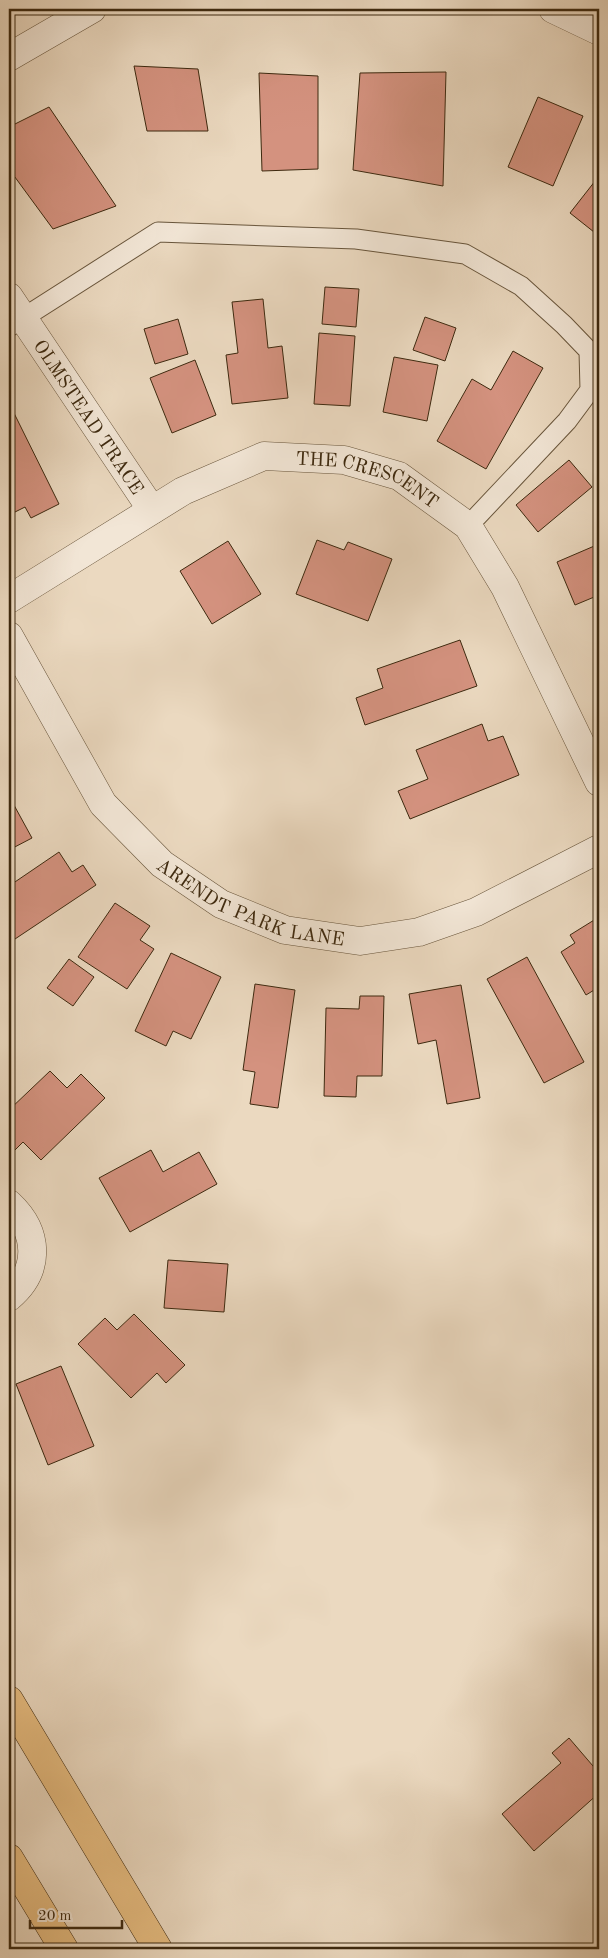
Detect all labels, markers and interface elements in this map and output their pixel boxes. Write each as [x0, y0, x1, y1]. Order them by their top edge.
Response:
street label: OLMSTEAD TRACE [29, 337, 146, 499]
street label: THE CRESCENT [295, 451, 441, 513]
street label: ARENDT PARK LANE [152, 856, 345, 951]
scale bar [30, 1898, 122, 1930]
text: 20 m [38, 1909, 72, 1924]

